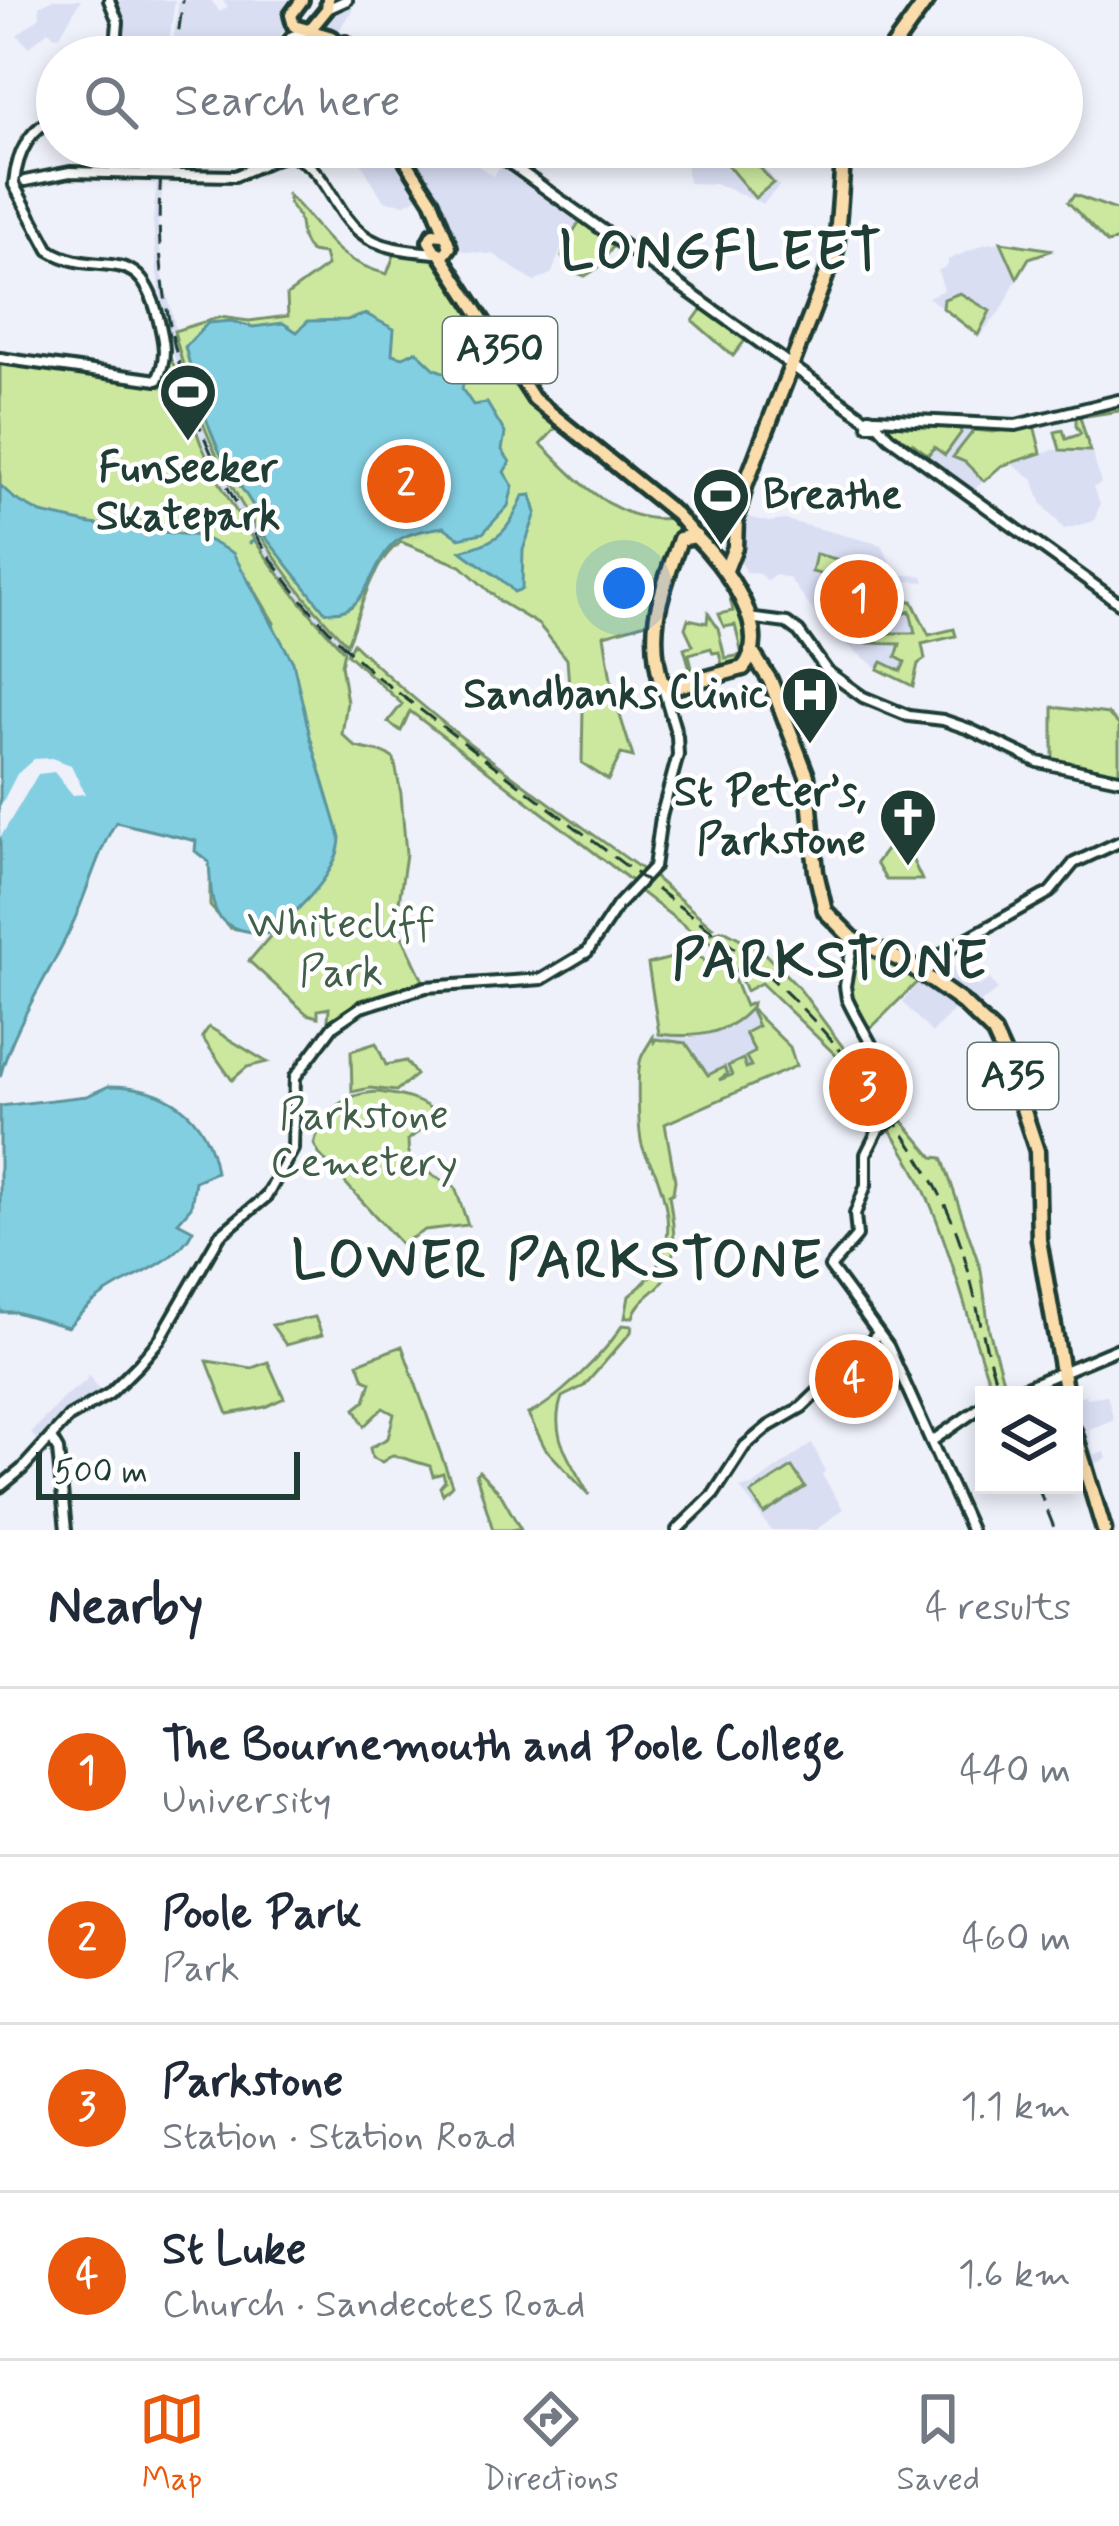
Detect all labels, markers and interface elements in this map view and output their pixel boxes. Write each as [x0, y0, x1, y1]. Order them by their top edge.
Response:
search box [36, 36, 1083, 168]
icon: search [78, 69, 144, 135]
text: Search here [174, 73, 401, 132]
district label: LONGFLEET [560, 218, 884, 289]
road number: A350 [443, 317, 557, 383]
sports icon: Funseeker Skatepark [157, 361, 219, 443]
pin: 2 [367, 439, 445, 529]
place label: Funseeker Skatepark [96, 442, 280, 545]
sports icon: Breathe [690, 465, 752, 547]
place label: Breathe [763, 469, 902, 524]
pin: 1 [820, 554, 898, 644]
your location [594, 558, 654, 618]
hospital icon: Sandbanks Clinic [779, 664, 841, 746]
place label: Sandbanks Clinic [463, 668, 768, 723]
place label: St Peter’s, Parkstone [674, 766, 866, 869]
church icon: St Peter’s, Parkstone [877, 786, 939, 868]
park label: Whitecliff Park [247, 898, 435, 1001]
district label: PARKSTONE [672, 927, 990, 998]
pin: 3 [829, 1042, 907, 1132]
road number: A35 [968, 1043, 1058, 1109]
park label: Parkstone Cemetery [270, 1089, 458, 1192]
district label: LOWER PARKSTONE [292, 1227, 824, 1298]
pin: 4 [815, 1334, 893, 1424]
map controls [975, 1386, 1083, 1494]
button: layers [975, 1386, 1083, 1494]
scale bar [36, 1446, 300, 1499]
text: 500 m [54, 1451, 148, 1495]
text: Nearby [48, 1575, 203, 1641]
text: 4 results [925, 1583, 1071, 1634]
text: The Bournemouth and Poole College [162, 1717, 844, 1776]
text: 1 [78, 1746, 96, 1797]
text: 440 m [960, 1746, 1071, 1797]
text: University [162, 1776, 331, 1827]
text: Poole Park [162, 1885, 362, 1944]
text: 2 [77, 1914, 97, 1965]
text: 460 m [962, 1914, 1071, 1965]
text: Park [162, 1944, 240, 1995]
text: Parkstone [162, 2053, 343, 2112]
text: 3 [78, 2082, 96, 2133]
text: 1.1 km [961, 2082, 1071, 2133]
text: Station · Station Road [162, 2112, 516, 2163]
text: St Luke [162, 2221, 307, 2280]
text: 4 [76, 2250, 98, 2301]
text: 1.6 km [958, 2250, 1071, 2301]
text: Church · Sandecotes Road [162, 2280, 585, 2331]
tab: Map [139, 2386, 205, 2502]
tab: Directions [483, 2386, 619, 2502]
tab: Saved [897, 2386, 980, 2502]

